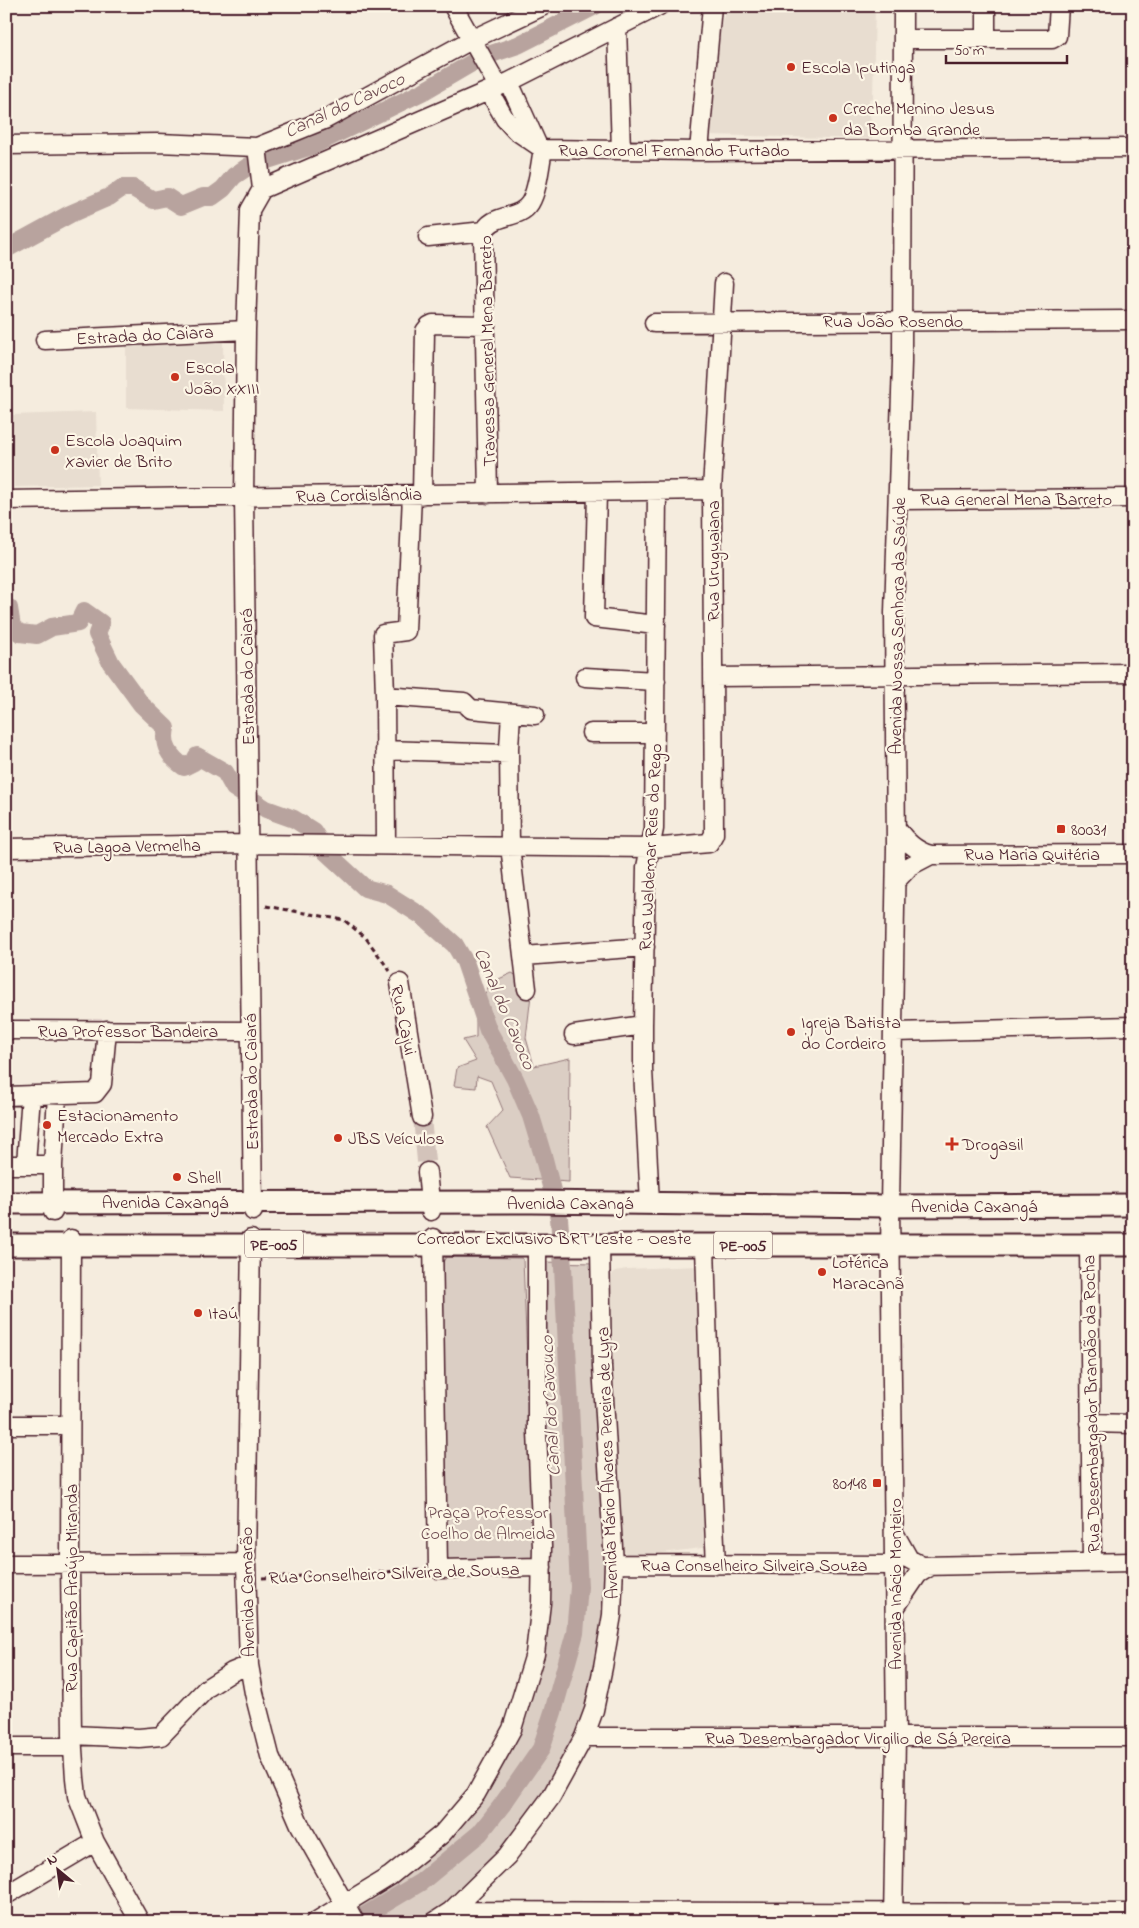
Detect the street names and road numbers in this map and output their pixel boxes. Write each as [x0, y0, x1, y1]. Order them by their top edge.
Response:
street label: Rua Coronel Fernando Furtado [558, 139, 790, 165]
street label: Travessa General Mena Barreto [474, 235, 504, 467]
street label: Rua João Rosendo [823, 310, 963, 336]
street label: Estrada do Caiara [76, 320, 214, 354]
street label: Rua Cordislândia [296, 483, 422, 511]
street label: Rua General Mena Barreto [920, 488, 1112, 514]
street label: Avenida Nossa Senhora da Saúde [884, 496, 914, 755]
street label: Rua Uruguaiana [702, 500, 729, 622]
street label: Estrada do Caiará [235, 608, 263, 746]
street label: Rua Waldemar Reis do Rego [634, 743, 671, 951]
street label: Rua Lagoa Vermelha [53, 834, 201, 863]
street label: Rua Maria Quitéria [964, 843, 1100, 869]
street label: Rua Cajui [382, 983, 422, 1058]
street label: Estrada do Caiará [239, 1013, 267, 1151]
street label: Rua Professor Bandeira [38, 1020, 218, 1046]
street label: Avenida Caxangá [102, 1191, 228, 1218]
street label: Avenida Caxangá [507, 1192, 633, 1219]
street label: Avenida Caxangá [911, 1195, 1037, 1222]
street label: Corredor Exclusivo BRT Leste - Oeste [417, 1227, 692, 1253]
road number: PE-005 [245, 1230, 303, 1258]
road number: PE-005 [714, 1232, 772, 1258]
street label: Rua Desembargador Brandão da Rocha [1077, 1255, 1110, 1553]
street label: Avenida Mário Álvares Pereira de Lyra [591, 1326, 627, 1600]
street label: Rua Capitão Araújo Miranda [60, 1484, 86, 1692]
street label: Avenida Inácio Monteiro [884, 1498, 910, 1670]
street label: Avenida Camarão [235, 1527, 263, 1657]
street label: Rua Conselheiro Silveira Souza [641, 1554, 867, 1580]
street label: Rua Conselheiro Silveira de Sousa [268, 1558, 520, 1592]
street label: Rua Desembargador Virgilio de Sá Pereira [705, 1727, 1011, 1754]

